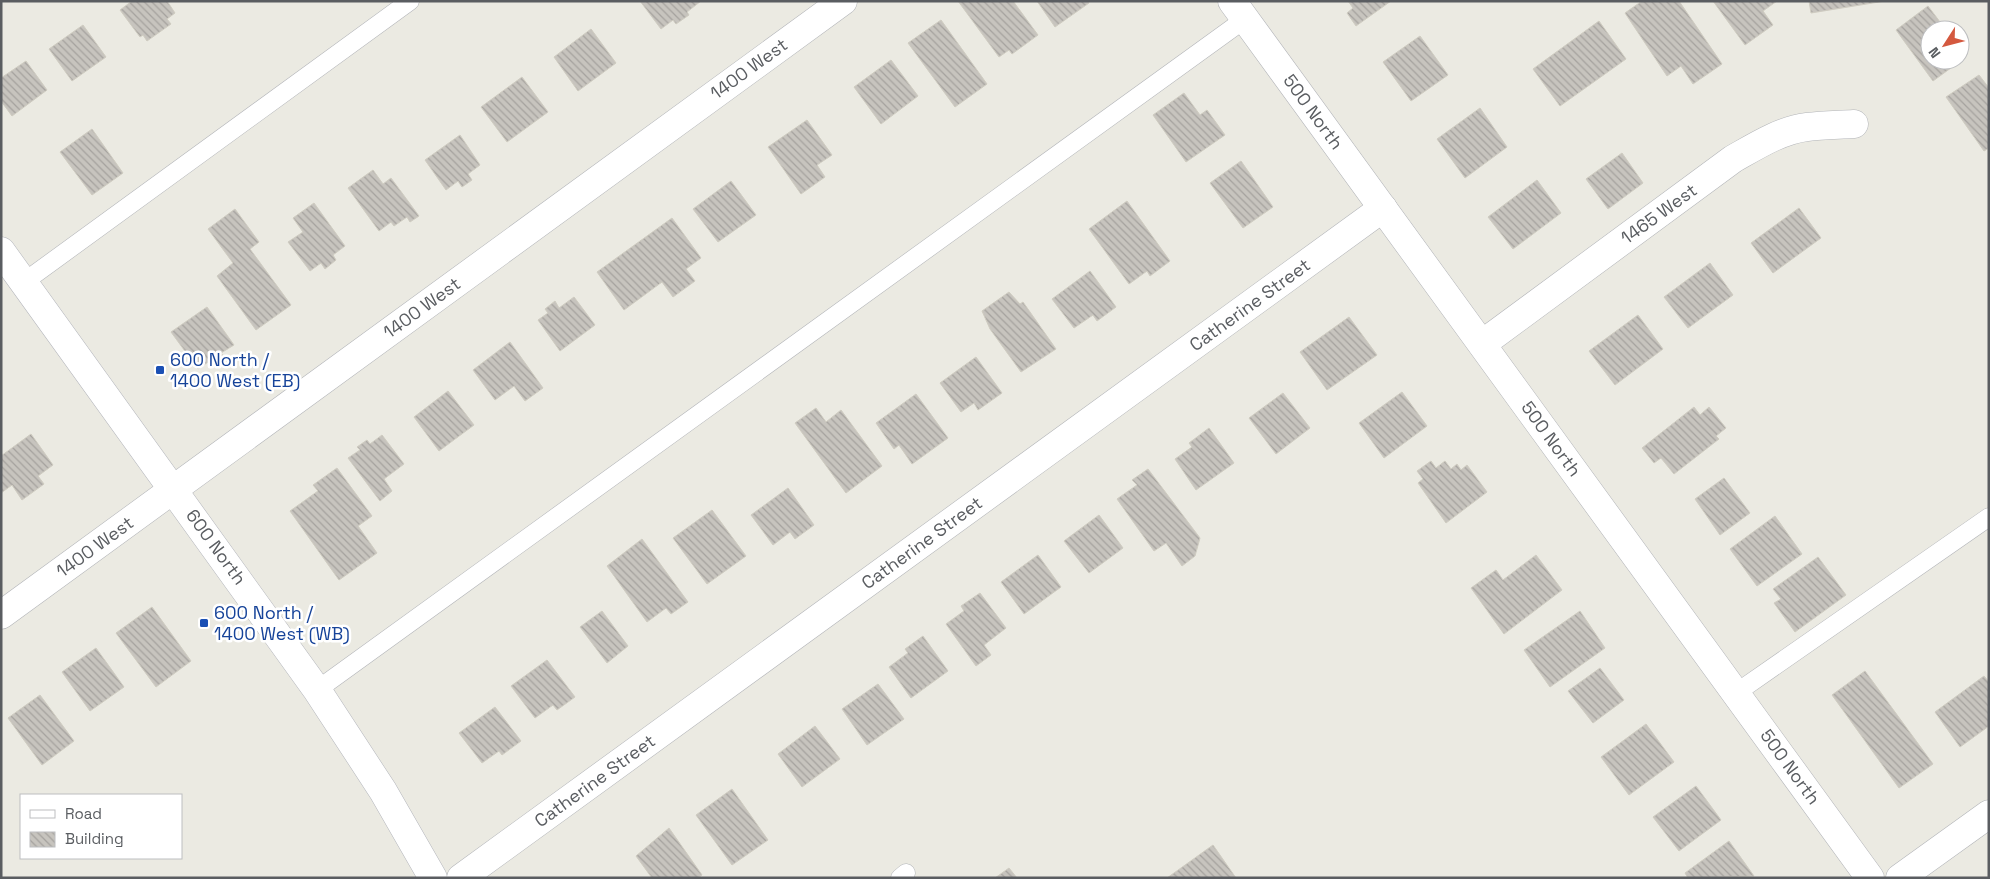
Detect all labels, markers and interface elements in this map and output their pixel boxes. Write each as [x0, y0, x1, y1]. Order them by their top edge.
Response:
north arrow [1920, 20, 1970, 70]
street label: 1400 West [706, 33, 792, 104]
text: N [1924, 44, 1945, 62]
street label: 500 North [1278, 69, 1348, 154]
street label: 1465 West [1616, 178, 1701, 249]
street label: Catherine Street [1185, 253, 1315, 356]
street label: 1400 West [379, 272, 465, 343]
place label: 600 North / 1400 West (EB) [170, 348, 300, 392]
marker: 600 North / 1400 West (EB) [154, 364, 166, 376]
street label: 500 North [1516, 396, 1586, 481]
street label: Catherine Street [857, 491, 987, 594]
street label: 600 North [181, 504, 252, 589]
street label: 1400 West [52, 511, 138, 582]
place label: 600 North / 1400 West (WB) [214, 601, 350, 645]
marker: 600 North / 1400 West (WB) [198, 617, 210, 629]
street label: 500 North [1755, 724, 1825, 809]
street label: Catherine Street [530, 729, 660, 832]
legend [20, 794, 182, 859]
text: Road [65, 804, 102, 823]
text: Building [65, 829, 124, 848]

